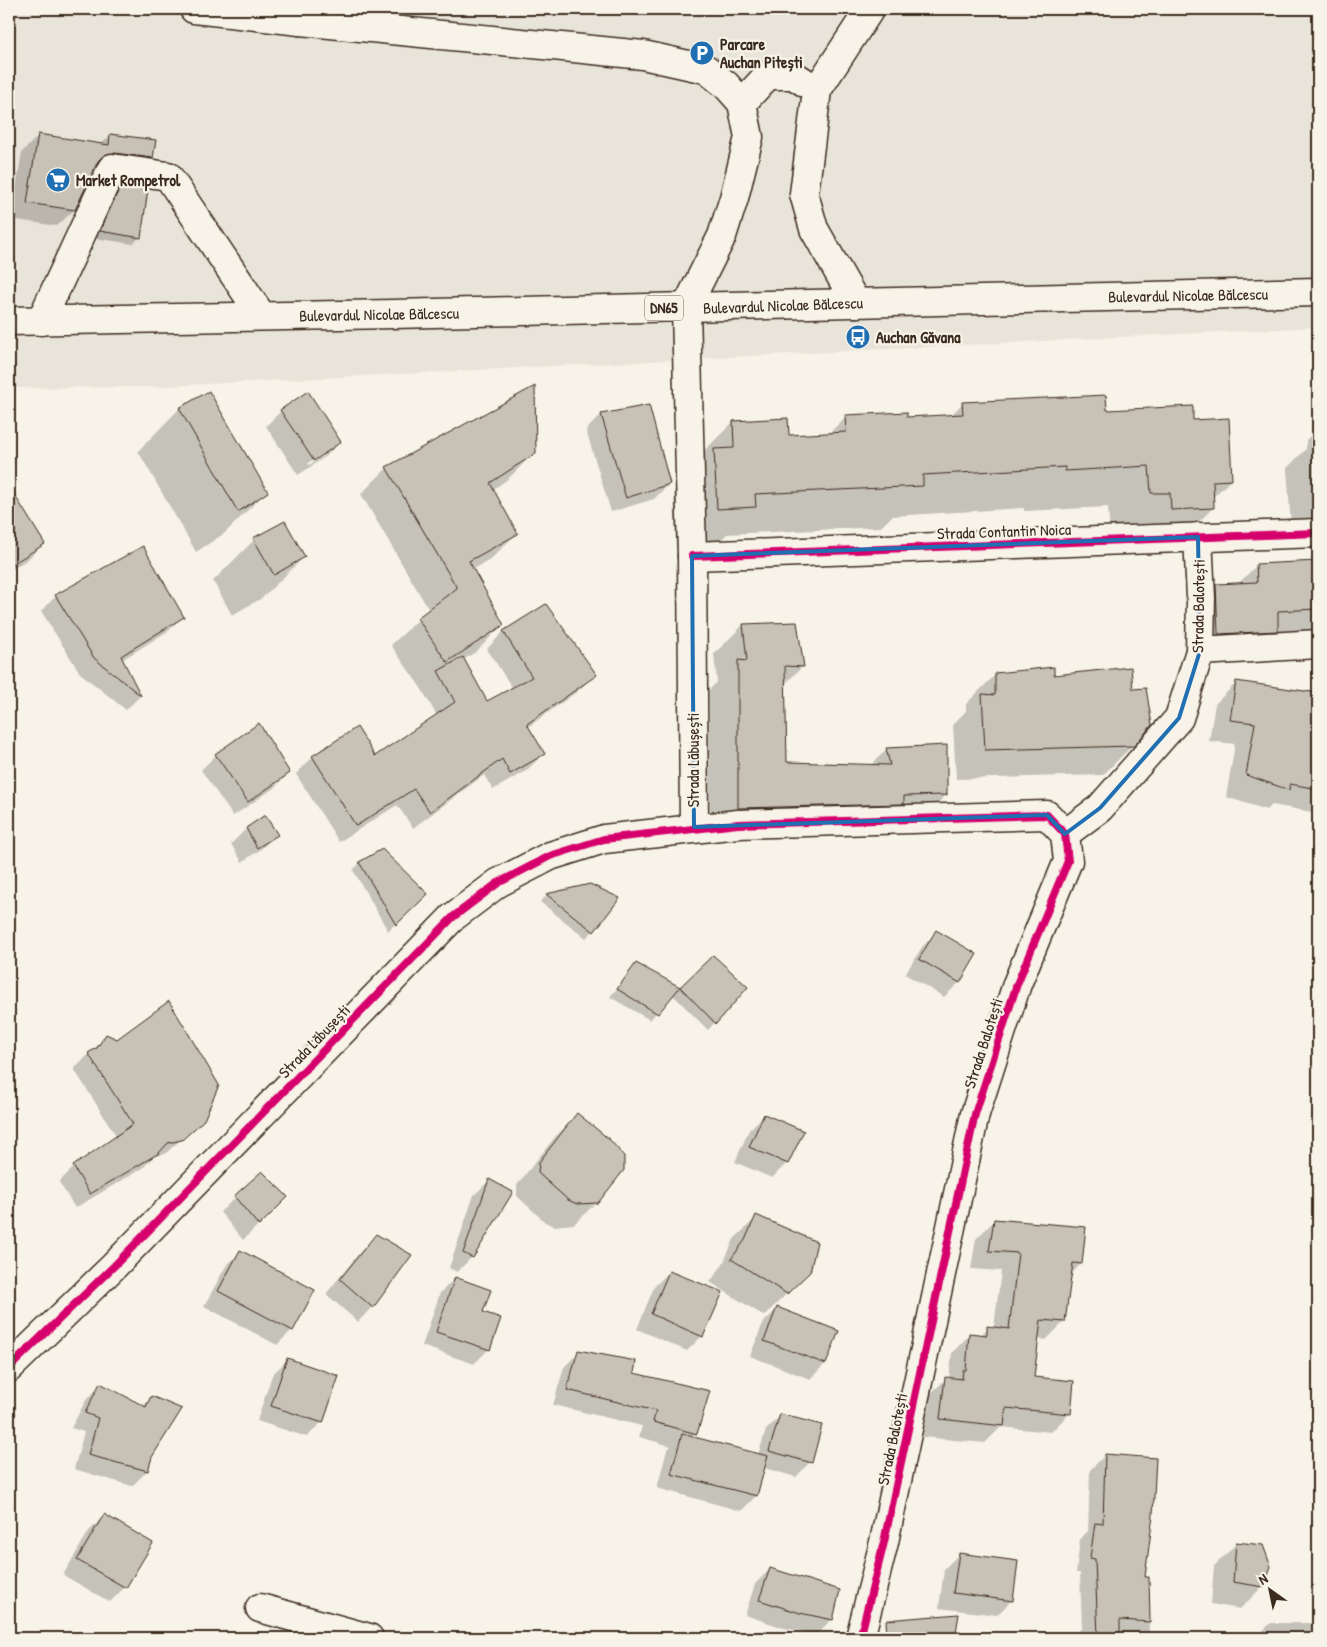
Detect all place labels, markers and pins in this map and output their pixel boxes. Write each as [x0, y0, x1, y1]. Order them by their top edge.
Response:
place label: Parcare Auchan Pitești [720, 33, 803, 73]
parking icon: Parcare Auchan Pitești [689, 40, 715, 66]
supermarket icon: Market Rompetrol [45, 167, 71, 193]
place label: Market Rompetrol [76, 169, 181, 192]
bus stop icon: Auchan Găvana [845, 324, 871, 350]
place label: Auchan Găvana [876, 326, 961, 348]

